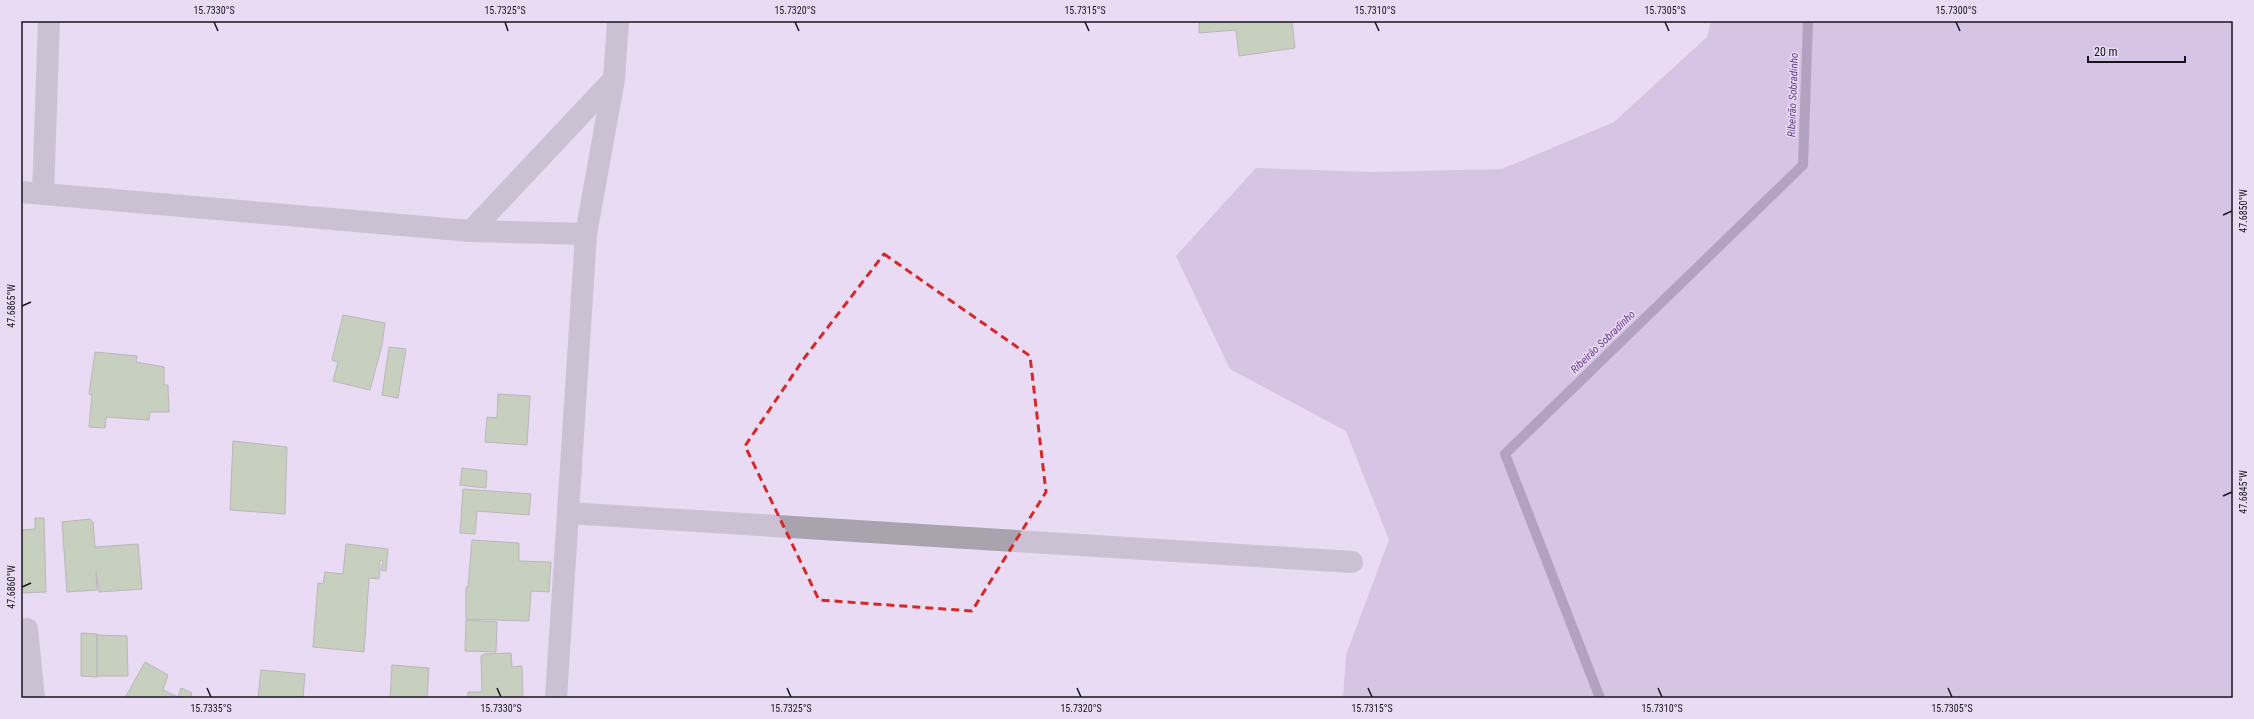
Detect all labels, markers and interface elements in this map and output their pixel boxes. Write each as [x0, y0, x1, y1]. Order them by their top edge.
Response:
text: 15.7330°S [193, 5, 235, 16]
text: 15.7325°S [484, 5, 526, 16]
text: 15.7320°S [774, 5, 816, 16]
text: 15.7315°S [1064, 5, 1106, 16]
text: 15.7310°S [1354, 5, 1396, 16]
text: 15.7305°S [1644, 5, 1686, 16]
text: 15.7300°S [1935, 5, 1977, 16]
scale bar [2088, 38, 2185, 64]
text: 20 m [2094, 45, 2118, 59]
water label: Ribeirão Sobradinho [1785, 53, 1801, 137]
text: 47.6850°W [2238, 189, 2249, 233]
text: 47.6865°W [6, 284, 17, 328]
water label: Ribeirão Sobradinho [1568, 308, 1638, 376]
text: 47.6845°W [2238, 470, 2249, 514]
text: 47.6860°W [6, 565, 17, 609]
text: 15.7335°S [190, 703, 232, 714]
text: 15.7330°S [480, 703, 522, 714]
text: 15.7325°S [770, 703, 812, 714]
text: 15.7320°S [1060, 703, 1102, 714]
text: 15.7315°S [1351, 703, 1393, 714]
text: 15.7310°S [1641, 703, 1683, 714]
text: 15.7305°S [1931, 703, 1973, 714]

